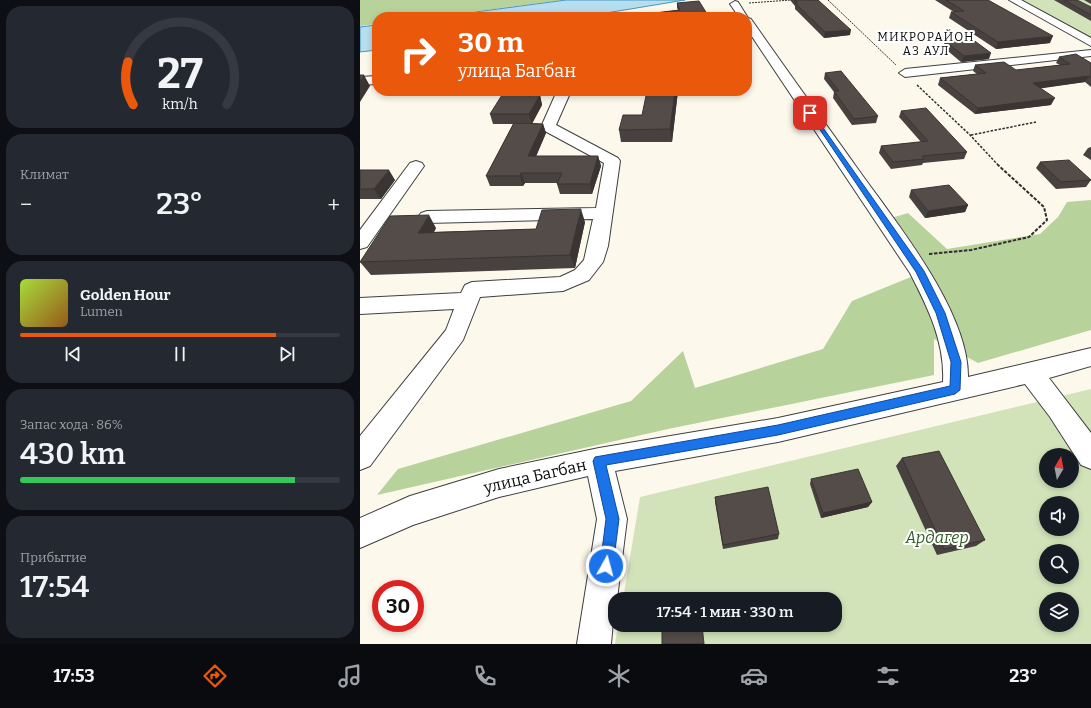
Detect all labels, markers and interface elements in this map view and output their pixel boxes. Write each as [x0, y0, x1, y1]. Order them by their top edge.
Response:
text: 30 m [458, 26, 524, 59]
icon: right [392, 28, 444, 80]
district label: МИКРОРАЙОН АЗ АУЛ [877, 29, 975, 58]
text: 27 [157, 49, 203, 99]
text: улица Багбан [458, 60, 576, 82]
text: km/h [162, 95, 198, 112]
pin [793, 96, 827, 130]
icon: arrive [799, 102, 821, 124]
text: Климат [20, 167, 69, 182]
text: 23° [156, 186, 203, 222]
text: − [20, 191, 32, 218]
text: + [327, 191, 340, 218]
text: Golden Hour [80, 286, 171, 304]
text: Lumen [80, 304, 123, 319]
icon: previous [62, 343, 84, 365]
icon: pause [169, 343, 191, 365]
icon: next [276, 343, 298, 365]
text: Запас хода · 86% [20, 417, 123, 432]
text: 430 km [20, 436, 126, 472]
north arrow [1039, 448, 1079, 488]
map controls [1039, 448, 1079, 632]
street label: улица Багбан [481, 455, 588, 497]
button: sound [1039, 496, 1079, 536]
park label: Ардагер [904, 528, 969, 547]
button: search [1039, 544, 1079, 584]
position arrow [585, 545, 627, 587]
text: Прибытие [20, 550, 87, 565]
text: 17:54 [20, 569, 89, 605]
speed limit sign: 30 [372, 580, 424, 632]
button: layers [1039, 592, 1079, 632]
text: 17:54 · 1 мин · 330 m [657, 603, 793, 621]
icon: directions [201, 662, 229, 690]
icon: music [336, 662, 364, 690]
icon: phone [471, 662, 499, 690]
icon: climate [605, 662, 633, 690]
icon: car [740, 662, 768, 690]
icon: filters [874, 662, 902, 690]
text: 17:53 [53, 665, 95, 687]
text: 23° [1009, 665, 1038, 687]

